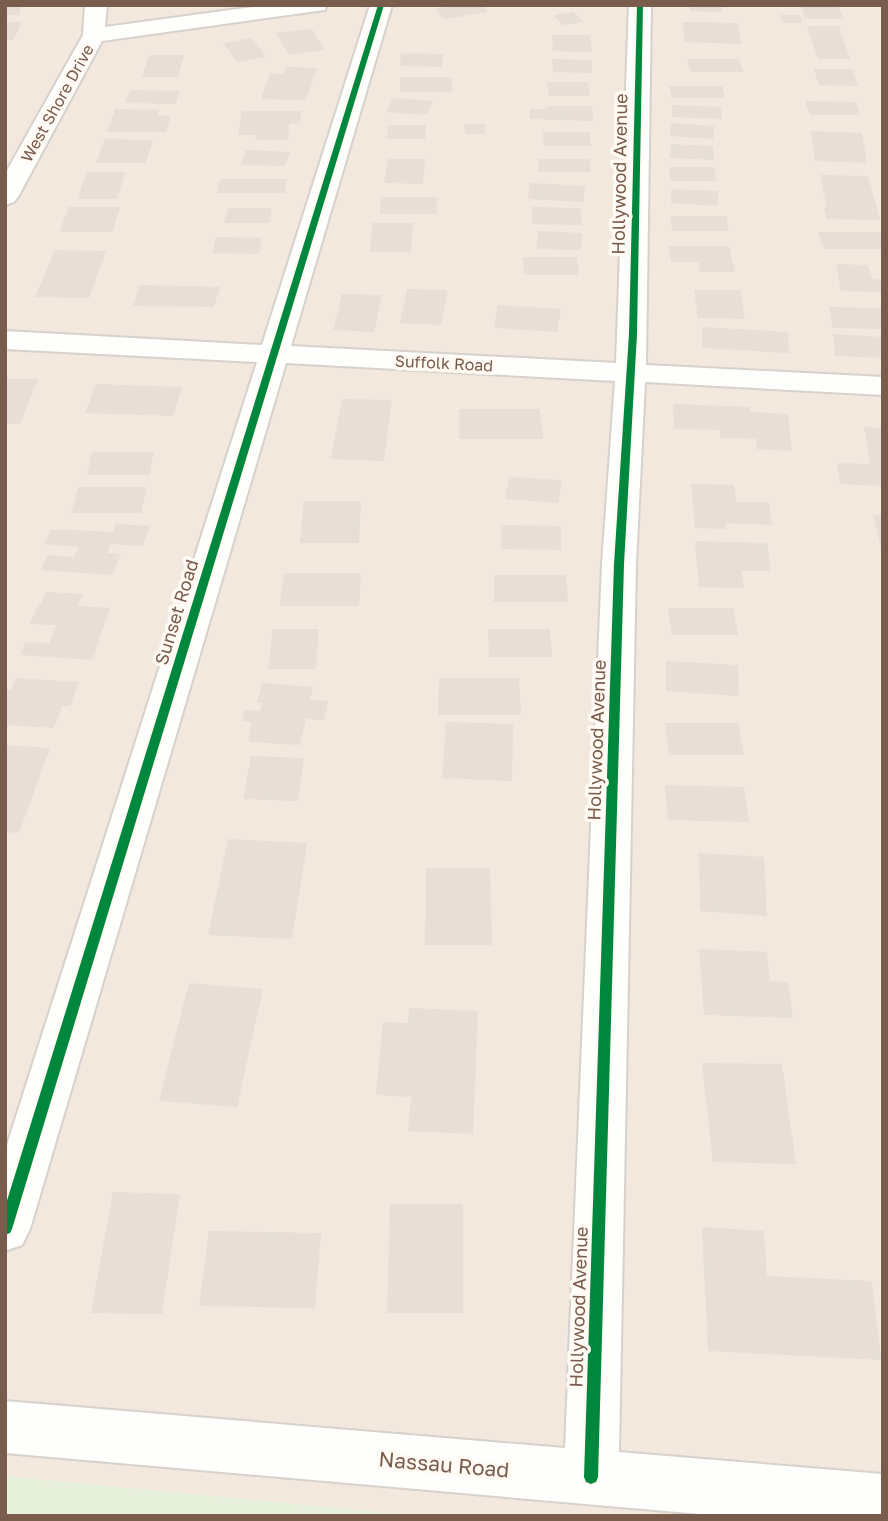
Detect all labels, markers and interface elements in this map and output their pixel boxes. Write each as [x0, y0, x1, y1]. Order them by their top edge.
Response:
street label: West Shore Drive [16, 41, 98, 165]
street label: Hollywood Avenue [607, 93, 631, 255]
street label: Suffolk Road [394, 350, 494, 376]
street label: Sunset Road [150, 557, 202, 667]
street label: Hollywood Avenue [582, 659, 610, 821]
street label: Hollywood Avenue [564, 1226, 592, 1388]
street label: Nassau Road [377, 1445, 511, 1483]

